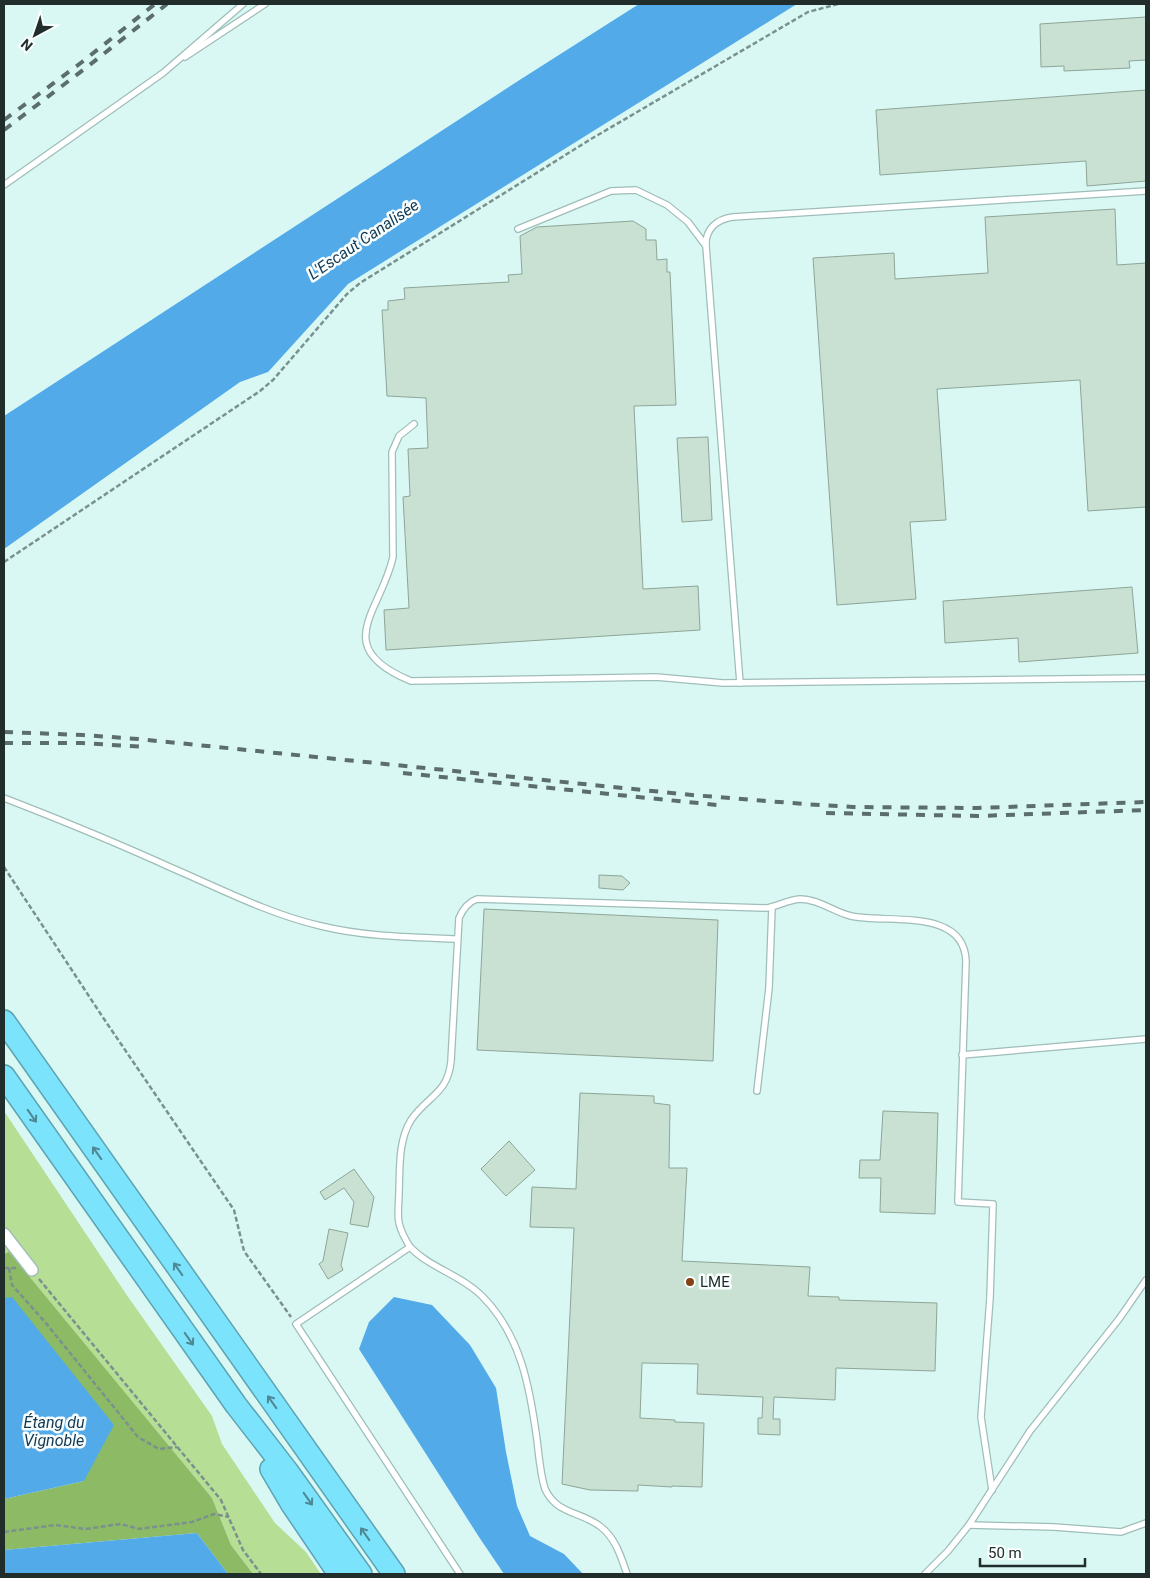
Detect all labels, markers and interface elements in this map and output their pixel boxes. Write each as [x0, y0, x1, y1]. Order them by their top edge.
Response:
north arrow [10, 10, 60, 60]
text: N [18, 36, 36, 54]
water label: L'Escaut Canalisée [304, 195, 422, 284]
one-way arrow [27, 1109, 37, 1123]
one-way arrow [92, 1146, 102, 1160]
one-way arrow [173, 1262, 183, 1276]
place label: LME [700, 1273, 730, 1291]
marker: LME [684, 1276, 696, 1288]
one-way arrow [184, 1331, 194, 1345]
one-way arrow [267, 1395, 277, 1409]
water label: Étang du Vignoble [24, 1413, 85, 1450]
one-way arrow [303, 1492, 313, 1506]
one-way arrow [360, 1528, 371, 1542]
scale bar [980, 1536, 1085, 1568]
text: 50 m [988, 1544, 1022, 1562]

